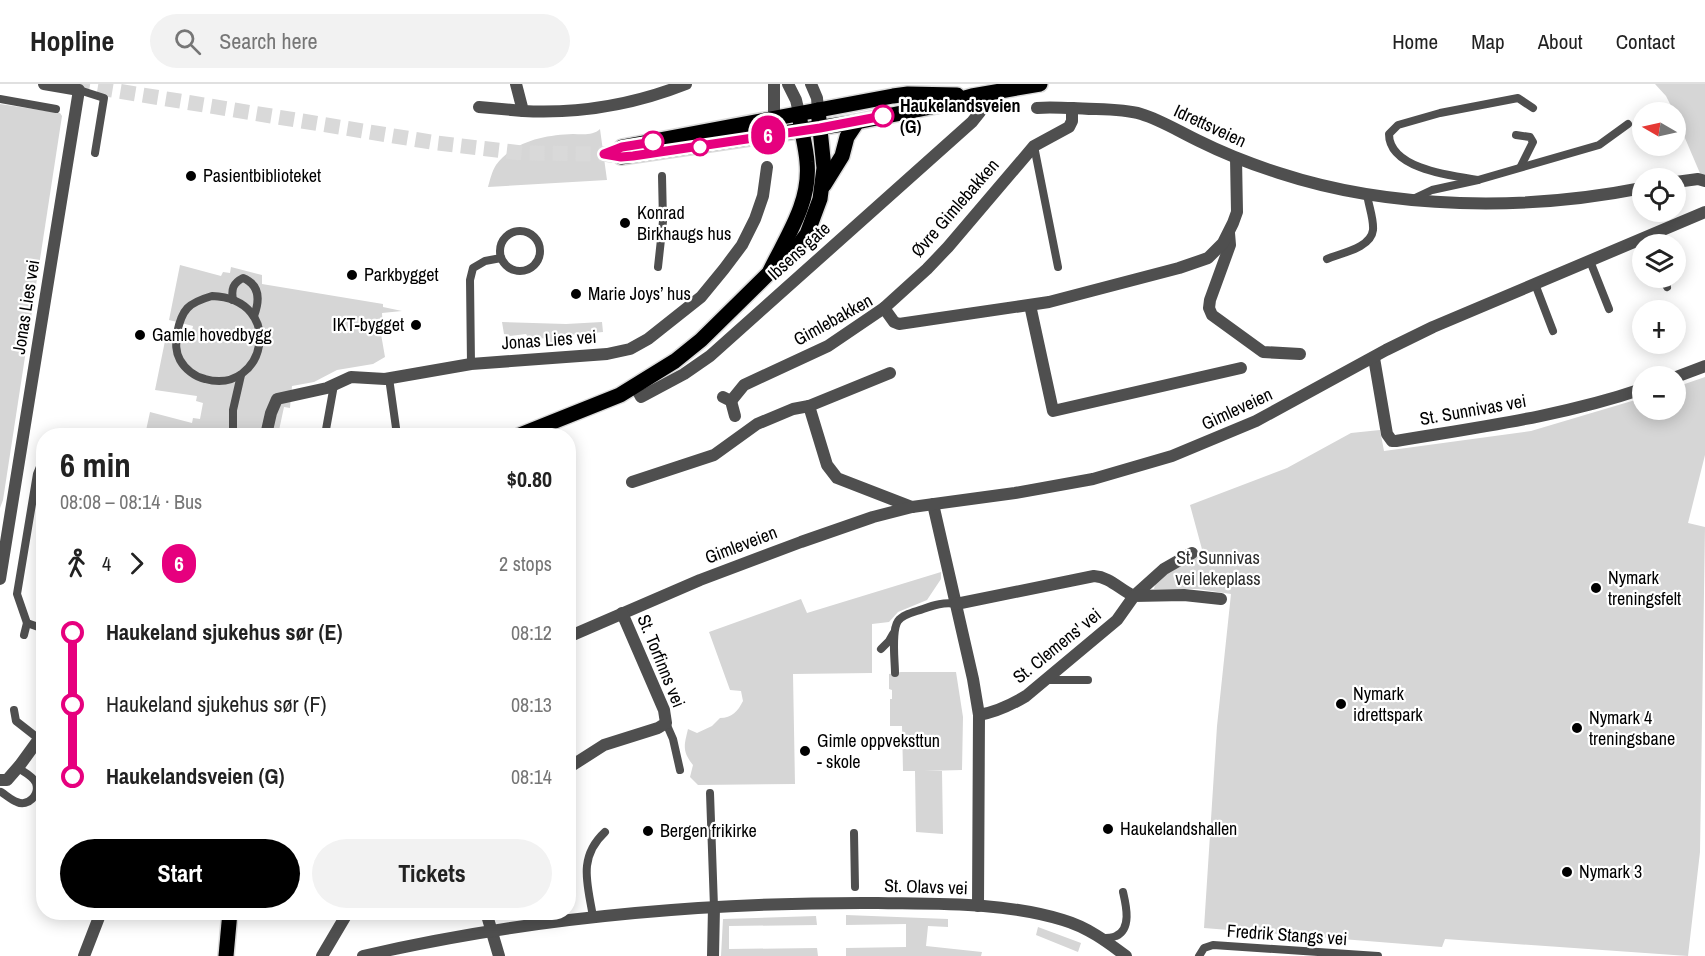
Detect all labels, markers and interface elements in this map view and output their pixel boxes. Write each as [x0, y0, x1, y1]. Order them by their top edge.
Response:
search box [150, 14, 570, 68]
text: Hopline [30, 22, 114, 60]
icon: search [171, 25, 204, 58]
text: Search here [219, 26, 317, 56]
text: Home [1392, 27, 1438, 56]
text: Map [1471, 27, 1505, 56]
text: About [1538, 27, 1583, 56]
text: Contact [1616, 27, 1675, 56]
place label: Haukelandsveien (G) [900, 93, 1021, 139]
street label: Idrettsveien [1170, 98, 1250, 153]
north arrow [1632, 102, 1686, 156]
map controls [1632, 102, 1686, 420]
marker: Haukelandsveien (G) [872, 105, 894, 127]
line badge: 6 [748, 116, 788, 154]
text: 6 [763, 121, 773, 150]
unlabelled marker [642, 131, 664, 153]
unlabelled marker [691, 138, 709, 156]
street label: Øvre Gimlebakken [905, 153, 1004, 262]
place label: Pasientbiblioteket [203, 163, 321, 188]
button: locate [1632, 168, 1686, 222]
marker: Pasientbiblioteket [184, 169, 198, 183]
place label: Konrad Birkhaugs hus [637, 200, 731, 246]
marker: Konrad Birkhaugs hus [618, 216, 632, 230]
street label: Ibsens gate [762, 216, 835, 285]
button: layers [1632, 234, 1686, 288]
street label: Jonas Lies vei [6, 258, 45, 356]
place label: Parkbygget [364, 262, 439, 287]
marker: Parkbygget [345, 268, 359, 282]
place label: Marie Joys’ hus [588, 281, 691, 306]
marker: Marie Joys’ hus [569, 287, 583, 301]
street label: Gimlebakken [789, 288, 877, 352]
button: + [1632, 300, 1686, 354]
place label: IKT-bygget [333, 312, 404, 337]
marker: IKT-bygget [409, 318, 423, 332]
place label: Gamle hovedbygg [152, 322, 273, 347]
street label: Jonas Lies vei [501, 324, 597, 355]
marker: Gamle hovedbygg [133, 328, 147, 342]
button: − [1632, 366, 1686, 420]
street label: Gimleveien [1197, 381, 1276, 436]
street label: St. Sunnivas vei [1418, 388, 1528, 431]
text: 6 min [60, 443, 131, 487]
text: $0.80 [507, 464, 552, 494]
text: 08:08 – 08:14 · Bus [60, 488, 202, 515]
street label: Gimleveien [701, 519, 781, 570]
park label: St. Sunnivas vei lekeplass [1175, 545, 1261, 591]
icon: walk [60, 547, 93, 580]
icon: forward [120, 547, 153, 580]
text: 6 [174, 549, 184, 578]
text: 4 [102, 550, 111, 577]
text: 2 stops [499, 550, 552, 577]
place label: Nymark treningsfelt [1608, 565, 1681, 611]
marker: Nymark treningsfelt [1589, 581, 1603, 595]
street label: St. Clemens' vei [1007, 602, 1106, 689]
street label: St. Torfinns vei [631, 611, 691, 711]
text: Haukeland sjukehus sør (E) [106, 617, 343, 647]
text: 08:12 [511, 619, 552, 646]
place label: Nymark idrettspark [1353, 681, 1423, 727]
text: Haukeland sjukehus sør (F) [106, 689, 327, 719]
text: 08:13 [511, 691, 552, 718]
marker: Nymark idrettspark [1334, 697, 1348, 711]
place label: Nymark 4 treningsbane [1589, 705, 1675, 751]
marker: Nymark 4 treningsbane [1570, 721, 1584, 735]
place label: Gimle oppveksttun - skole [817, 728, 940, 774]
marker: Gimle oppveksttun - skole [798, 744, 812, 758]
text: Haukelandsveien (G) [106, 761, 284, 791]
text: 08:14 [511, 763, 552, 790]
place label: Haukelandshallen [1120, 816, 1237, 841]
place label: Bergen frikirke [660, 818, 757, 843]
marker: Haukelandshallen [1101, 822, 1115, 836]
marker: Bergen frikirke [641, 824, 655, 838]
button: Start [60, 839, 300, 908]
button: Tickets [312, 839, 552, 908]
place label: Nymark 3 [1579, 859, 1642, 884]
marker: Nymark 3 [1560, 865, 1574, 879]
street label: St. Olavs vei [884, 873, 968, 900]
street label: Fredrik Stangs vei [1226, 918, 1348, 951]

